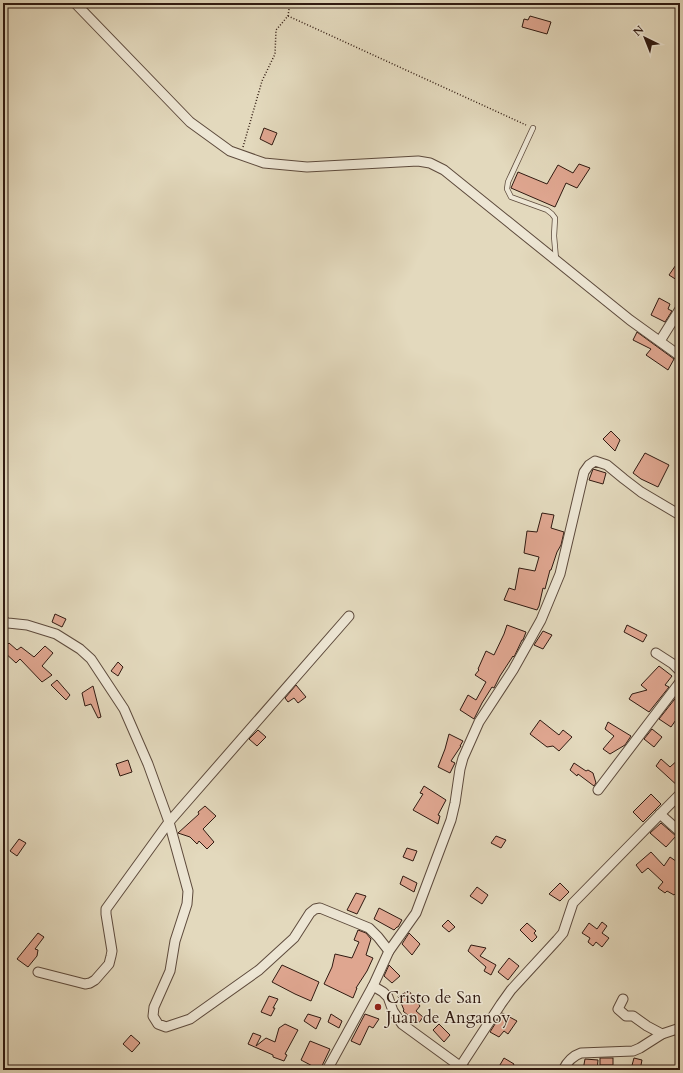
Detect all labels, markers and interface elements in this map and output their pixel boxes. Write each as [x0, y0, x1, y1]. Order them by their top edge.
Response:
north arrow [625, 18, 665, 58]
text: N [630, 22, 647, 40]
place label: Cristo de San Juan de Anganoy [383, 986, 510, 1029]
marker: Cristo de San Juan de Anganoy [373, 1002, 383, 1012]

